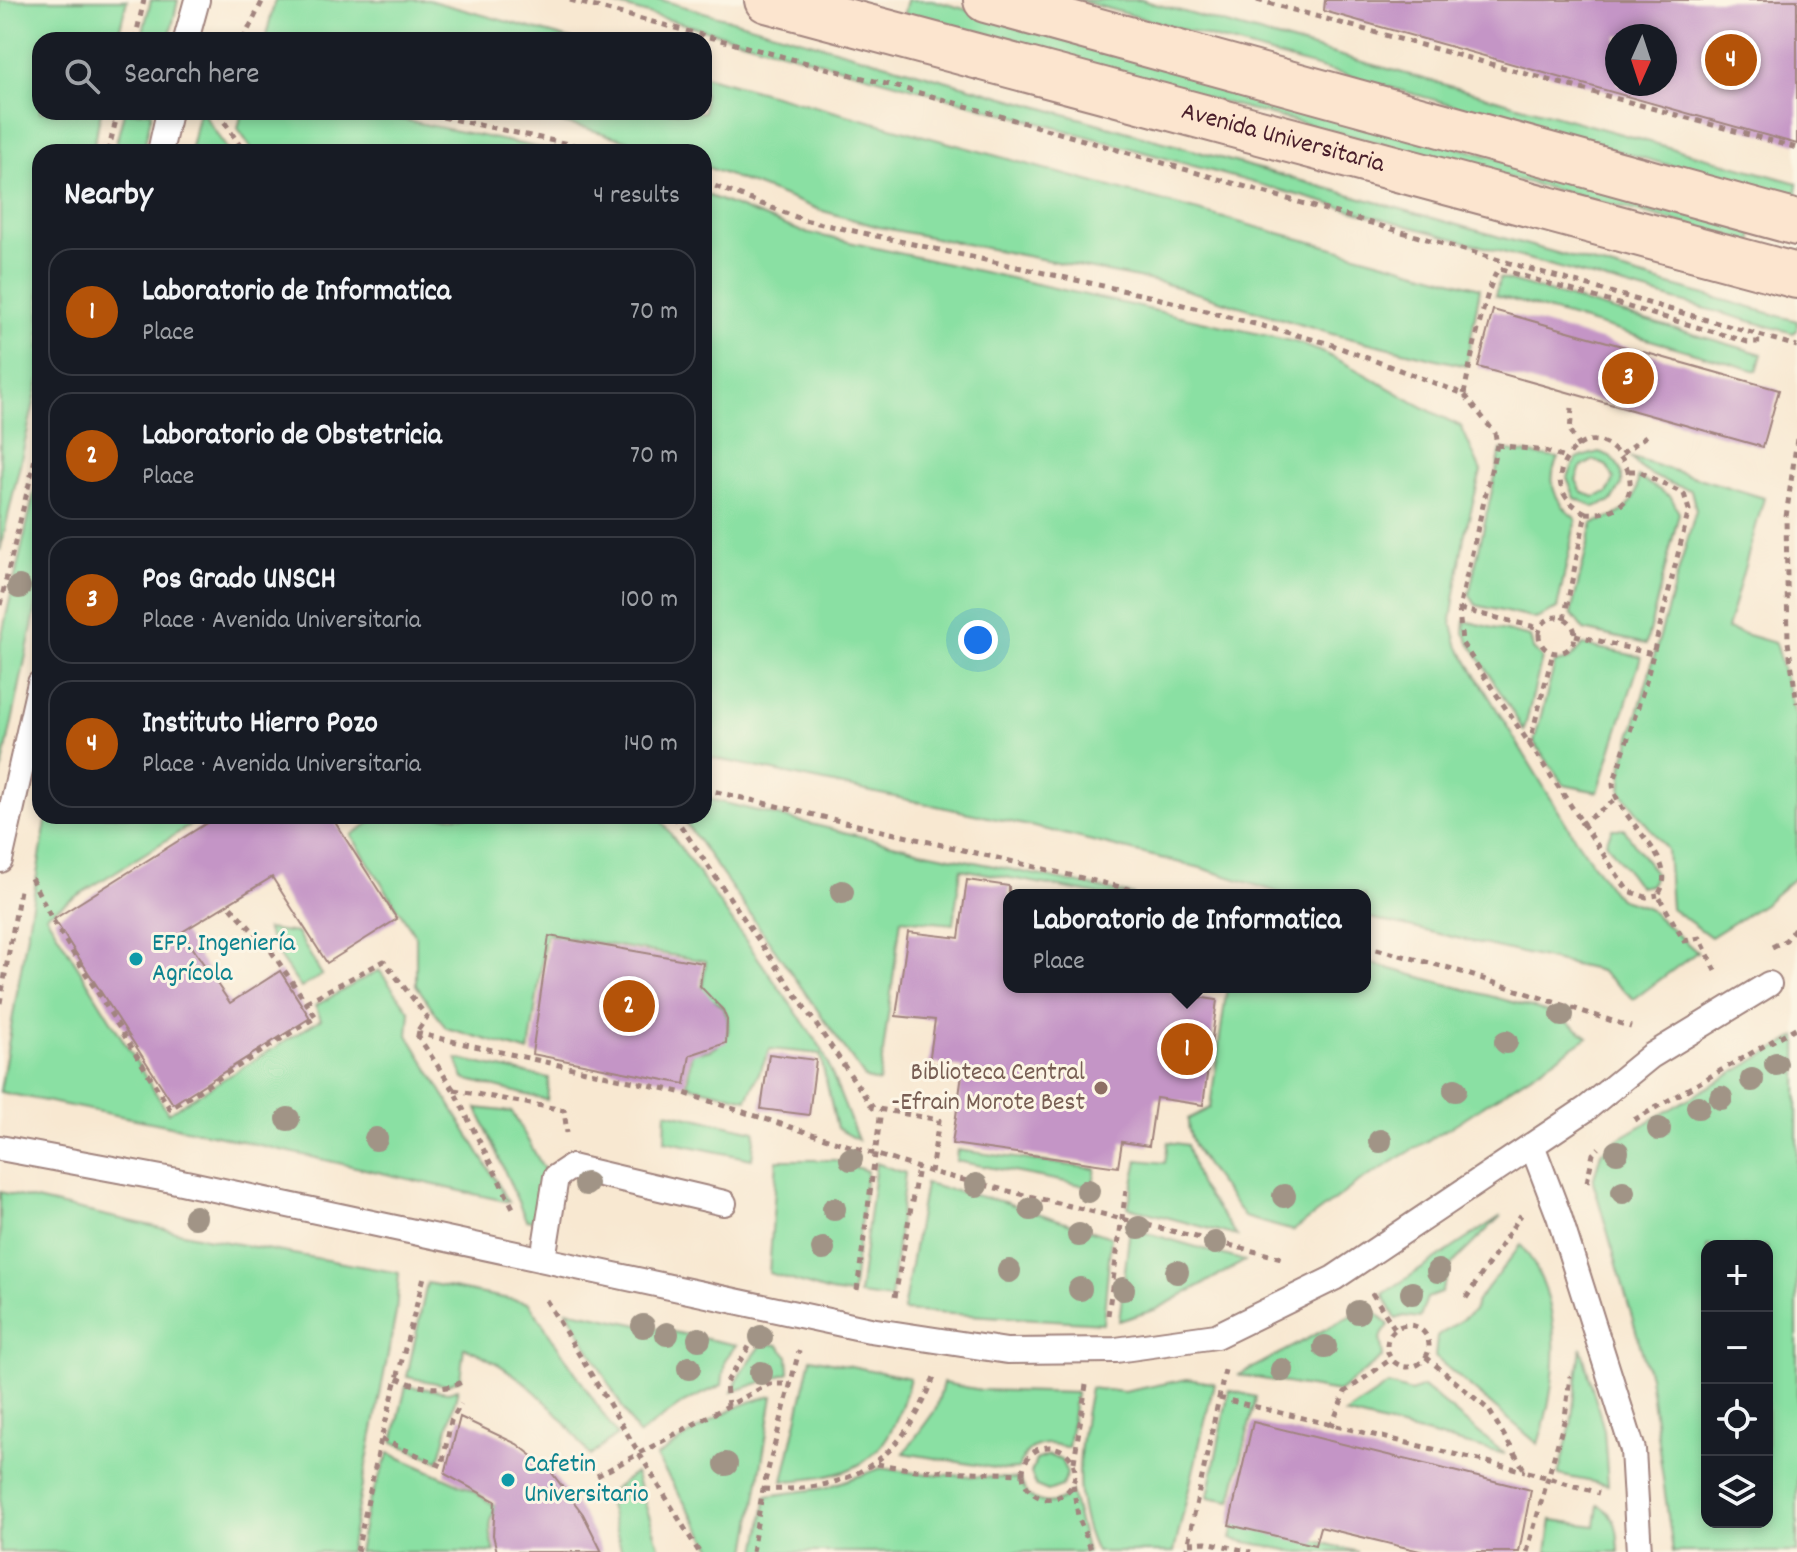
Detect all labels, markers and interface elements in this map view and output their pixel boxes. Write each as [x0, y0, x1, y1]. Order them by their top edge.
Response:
north arrow [1605, 24, 1677, 96]
pin: 4 [1705, 30, 1757, 90]
search box [32, 32, 712, 120]
icon: search [60, 54, 104, 98]
text: Search here [124, 55, 260, 98]
street label: Avenida Universitaria [1177, 93, 1389, 183]
text: Nearby [64, 172, 153, 221]
text: 4 results [593, 178, 680, 215]
text: Laboratorio de Informatica [142, 272, 451, 315]
text: 1 [89, 294, 95, 331]
text: 70 m [630, 294, 678, 331]
text: Place [142, 315, 194, 352]
pin: 3 [1602, 348, 1654, 408]
text: Laboratorio de Obstetricia [142, 416, 442, 459]
text: 2 [86, 438, 98, 475]
text: 70 m [630, 438, 678, 475]
text: Place [142, 459, 194, 496]
text: Pos Grado UNSCH [142, 560, 336, 603]
text: 3 [86, 582, 98, 619]
text: 100 m [620, 582, 678, 619]
text: Place · Avenida Universitaria [142, 603, 421, 640]
your location [958, 620, 998, 660]
text: Instituto Hierro Pozo [142, 704, 378, 747]
text: 4 [87, 726, 97, 763]
text: 140 m [624, 726, 678, 763]
text: Place · Avenida Universitaria [142, 747, 421, 784]
popup [1003, 889, 1371, 993]
text: Laboratorio de Informatica [1033, 901, 1341, 944]
place label: EFP. Ingeniería Agrícola [152, 926, 296, 993]
text: Place [1033, 944, 1085, 981]
marker: EFP. Ingeniería Agrícola [127, 950, 145, 968]
pin: 2 [603, 976, 655, 1036]
pin: 1 [1161, 1019, 1213, 1079]
place label: Biblioteca Central -Efrain Morote Best [891, 1055, 1085, 1122]
marker: Biblioteca Central -Efrain Morote Best [1092, 1079, 1110, 1097]
map controls [1701, 1240, 1773, 1528]
button: + [1701, 1240, 1773, 1312]
button: − [1701, 1312, 1773, 1384]
button: locate [1701, 1384, 1773, 1456]
place label: Cafetin Universitario [524, 1447, 649, 1514]
button: layers [1701, 1456, 1773, 1528]
marker: Cafetin Universitario [499, 1471, 517, 1489]

